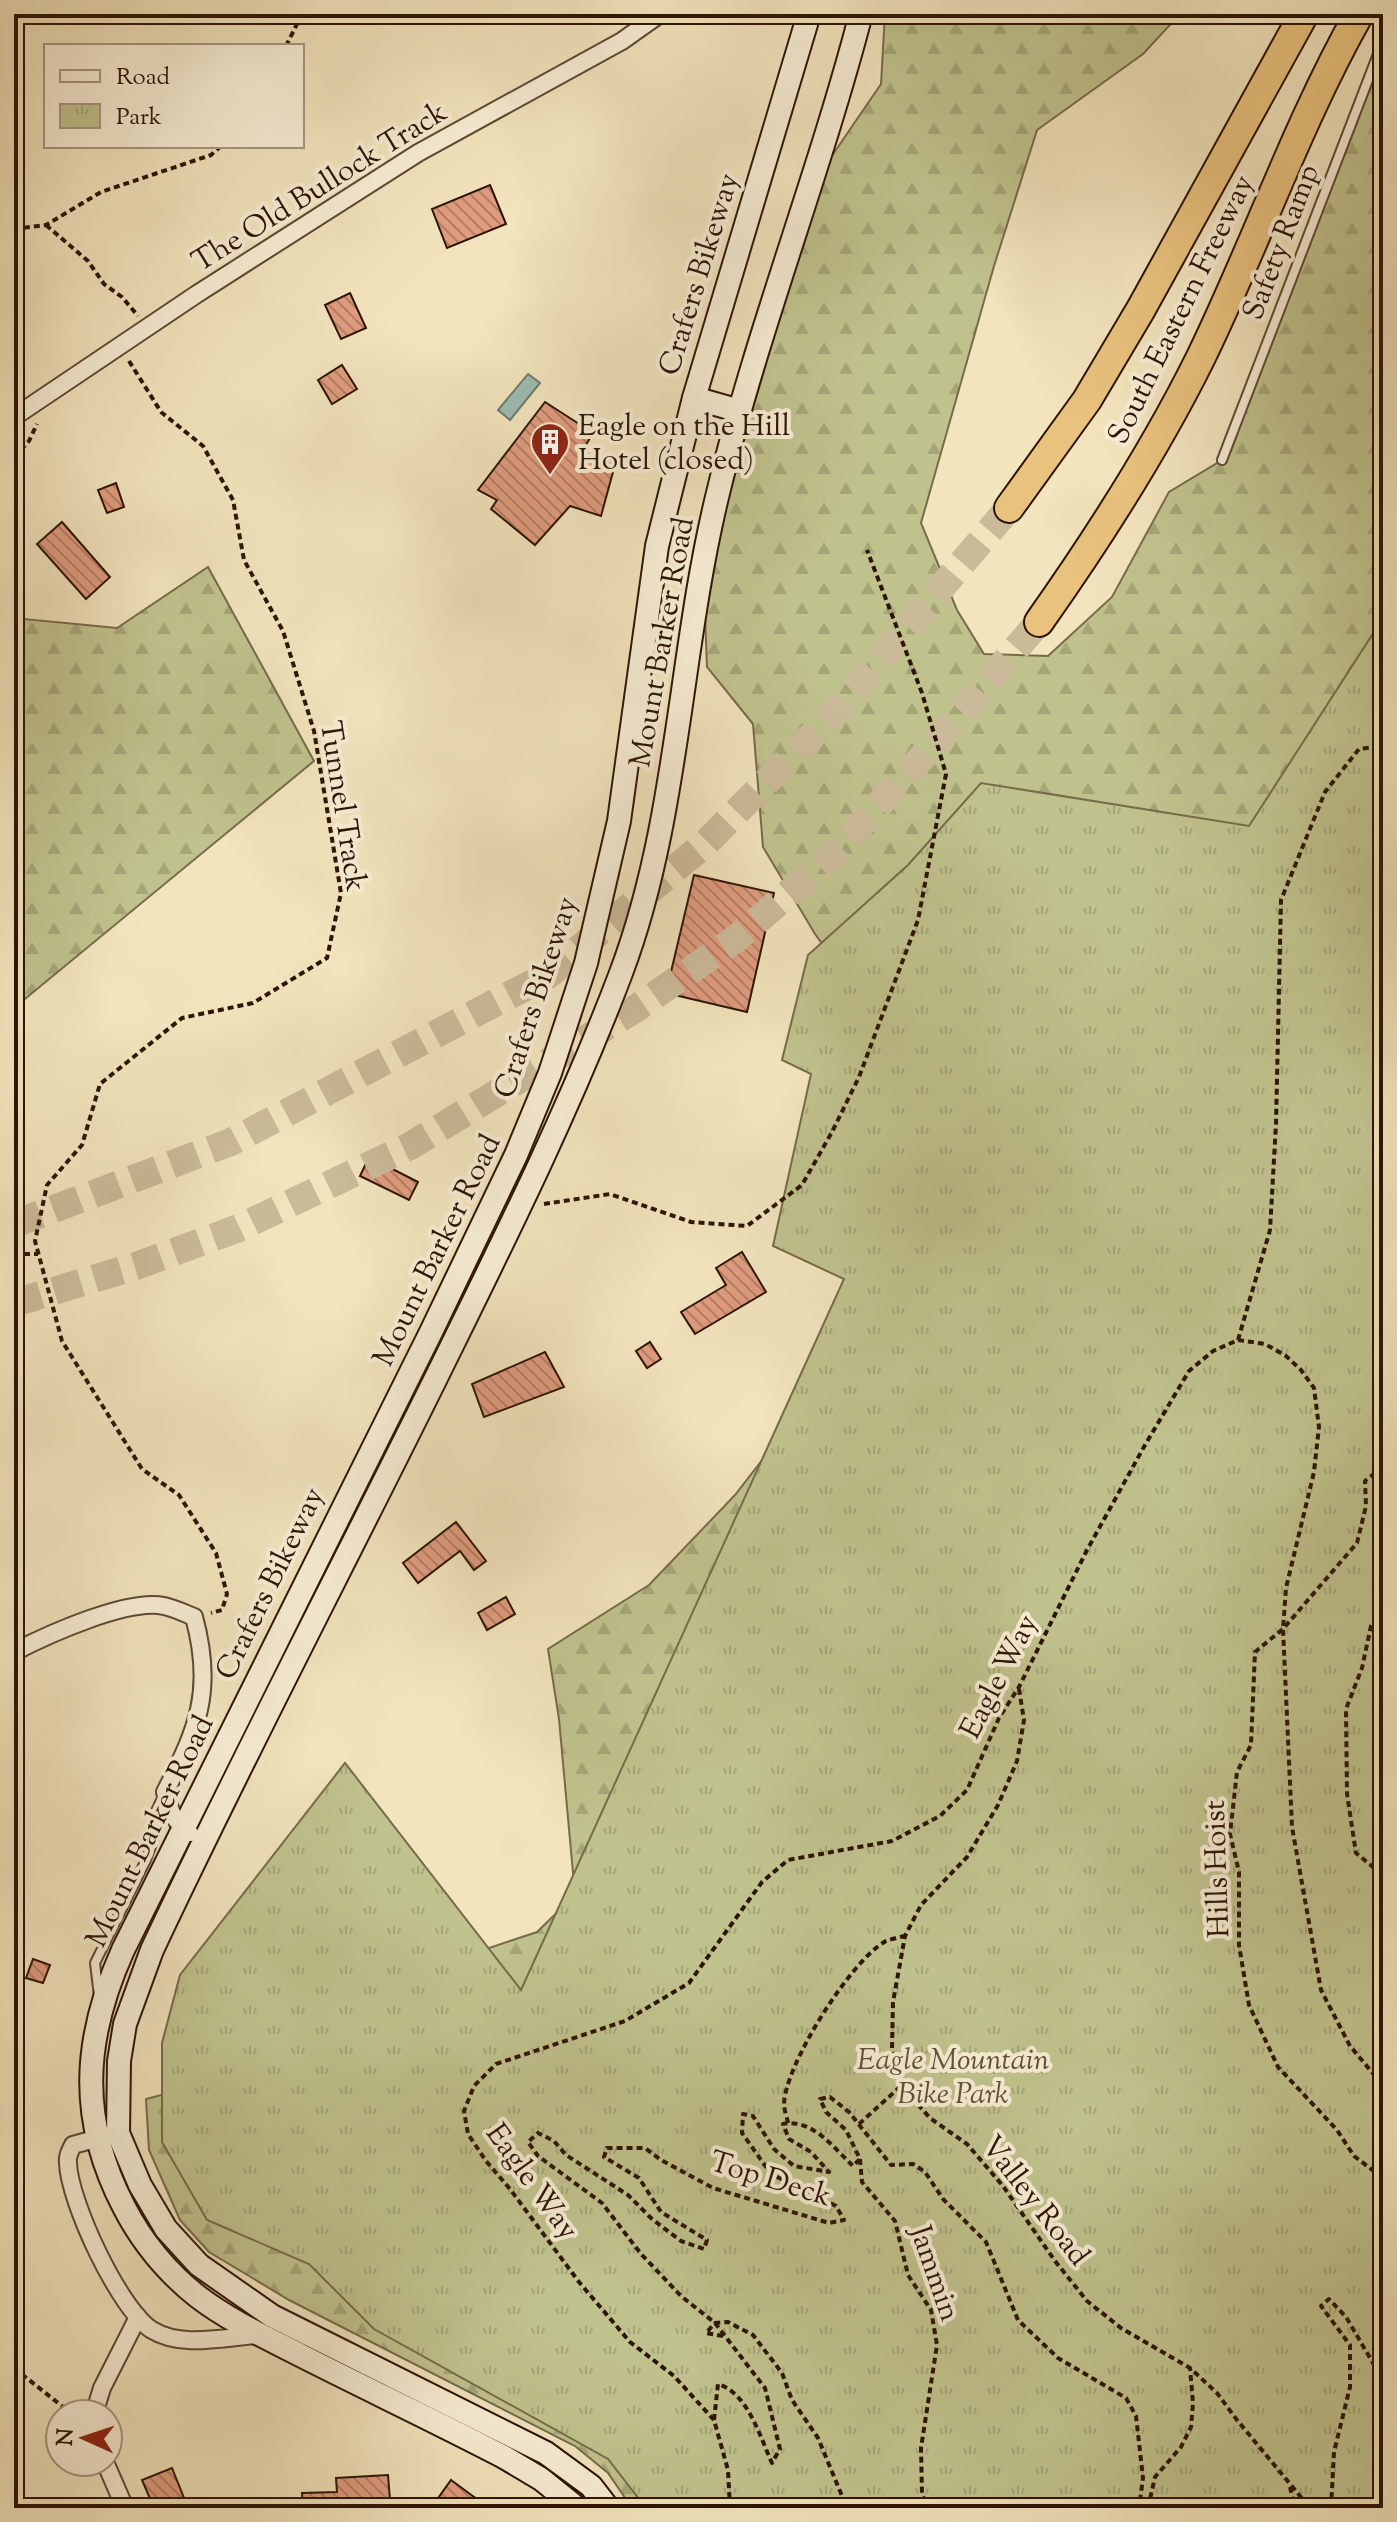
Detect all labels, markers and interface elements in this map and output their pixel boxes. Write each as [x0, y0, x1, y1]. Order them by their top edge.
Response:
legend [44, 44, 304, 148]
text: Road [116, 61, 170, 95]
street label: The Old Bullock Track [184, 92, 456, 284]
text: Park [116, 101, 162, 135]
street label: Safety Ramp [1233, 159, 1332, 327]
street label: Crafers Bikeway [649, 168, 752, 381]
street label: South Eastern Freeway [1098, 168, 1266, 452]
place label: Eagle on the Hill Hotel (closed) [578, 406, 790, 483]
building icon: Eagle on the Hill Hotel (closed) [529, 421, 571, 476]
street label: Mount Barker Road [620, 514, 707, 771]
street label: Tunnel Track [307, 718, 376, 895]
street label: Crafers Bikeway [485, 891, 590, 1104]
street label: Mount Barker Road [363, 1128, 513, 1374]
street label: Crafers Bikeway [206, 1480, 337, 1688]
street label: Eagle Way [951, 1607, 1050, 1747]
street label: Mount Barker Road [76, 1709, 226, 1955]
street label: Hills Hoist [1195, 1799, 1242, 1939]
park label: Eagle Mountain Bike Park [857, 2040, 1050, 2117]
street label: Eagle Way [474, 2115, 588, 2250]
street label: Valley Road [969, 2127, 1099, 2276]
street label: Top Deck [704, 2142, 836, 2219]
street label: Jammin [897, 2218, 970, 2328]
north arrow [44, 2398, 124, 2478]
text: N [51, 2427, 83, 2447]

